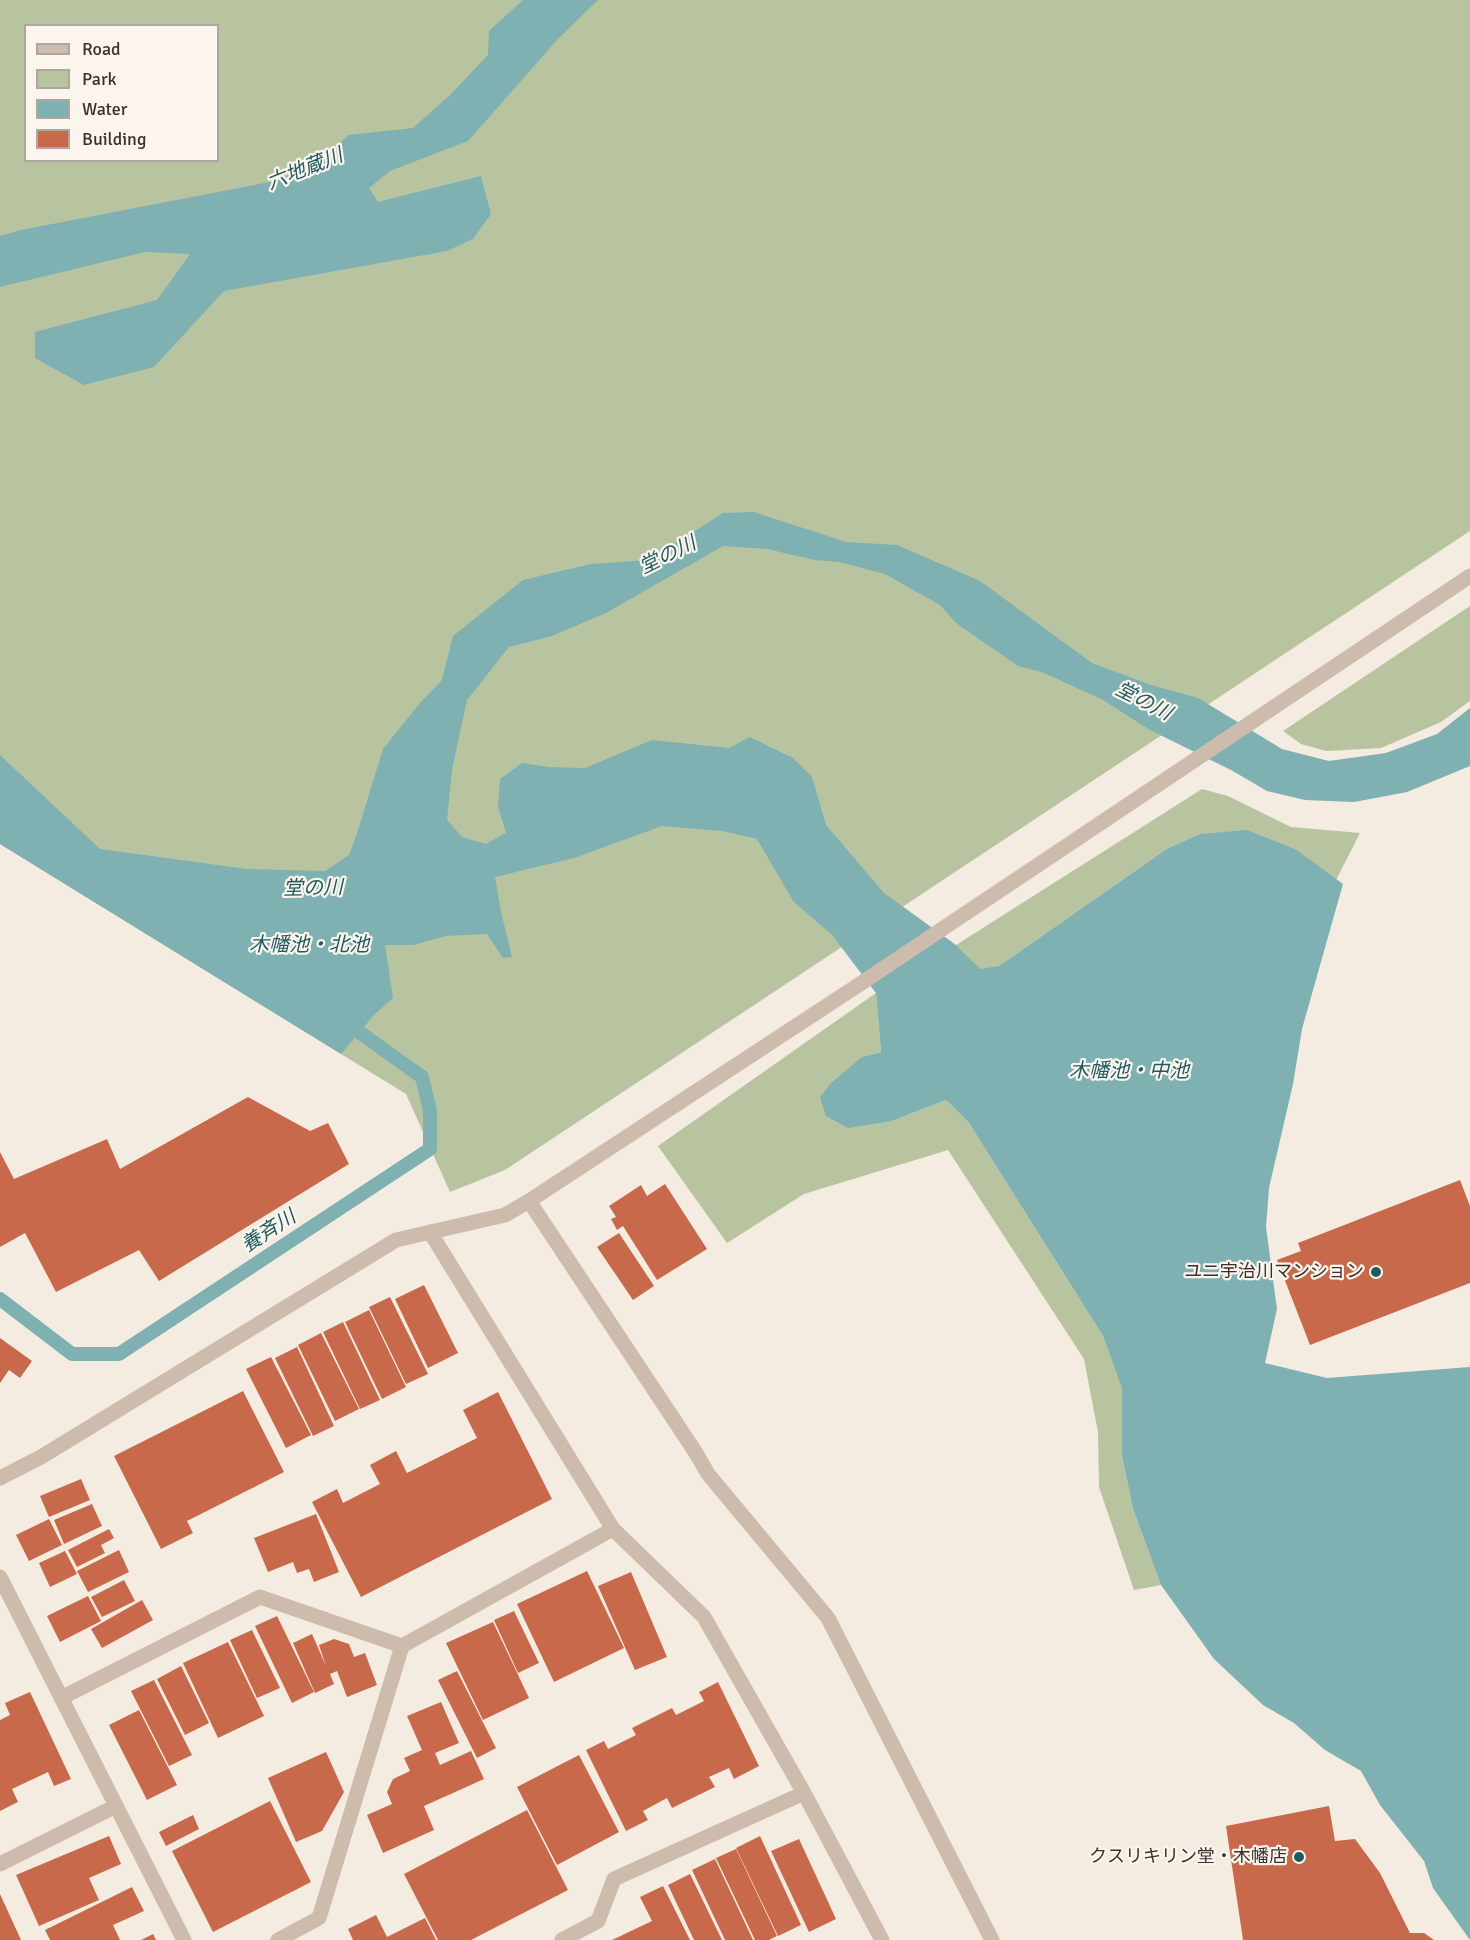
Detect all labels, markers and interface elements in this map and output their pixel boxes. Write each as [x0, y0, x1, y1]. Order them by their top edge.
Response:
legend [24, 24, 219, 162]
text: Road [82, 38, 121, 60]
text: Park [82, 68, 117, 90]
text: Water [82, 98, 127, 120]
text: Building [82, 128, 146, 150]
water label: 六地蔵川 [263, 144, 347, 196]
water label: 堂の川 [636, 532, 700, 580]
water label: 堂の川 [1111, 678, 1175, 726]
water label: 堂の川 [283, 876, 343, 902]
water label: 木幡池・北池 [249, 934, 369, 958]
water label: 木幡池・中池 [1069, 1060, 1189, 1084]
water label: 養斉川 [237, 1206, 301, 1258]
place label: ユニ宇治川マンション [1184, 1261, 1364, 1283]
marker: ユニ宇治川マンション [1369, 1265, 1383, 1279]
place label: クスリキリン堂・木幡店 [1089, 1846, 1287, 1868]
marker: クスリキリン堂・木幡店 [1292, 1850, 1306, 1864]

